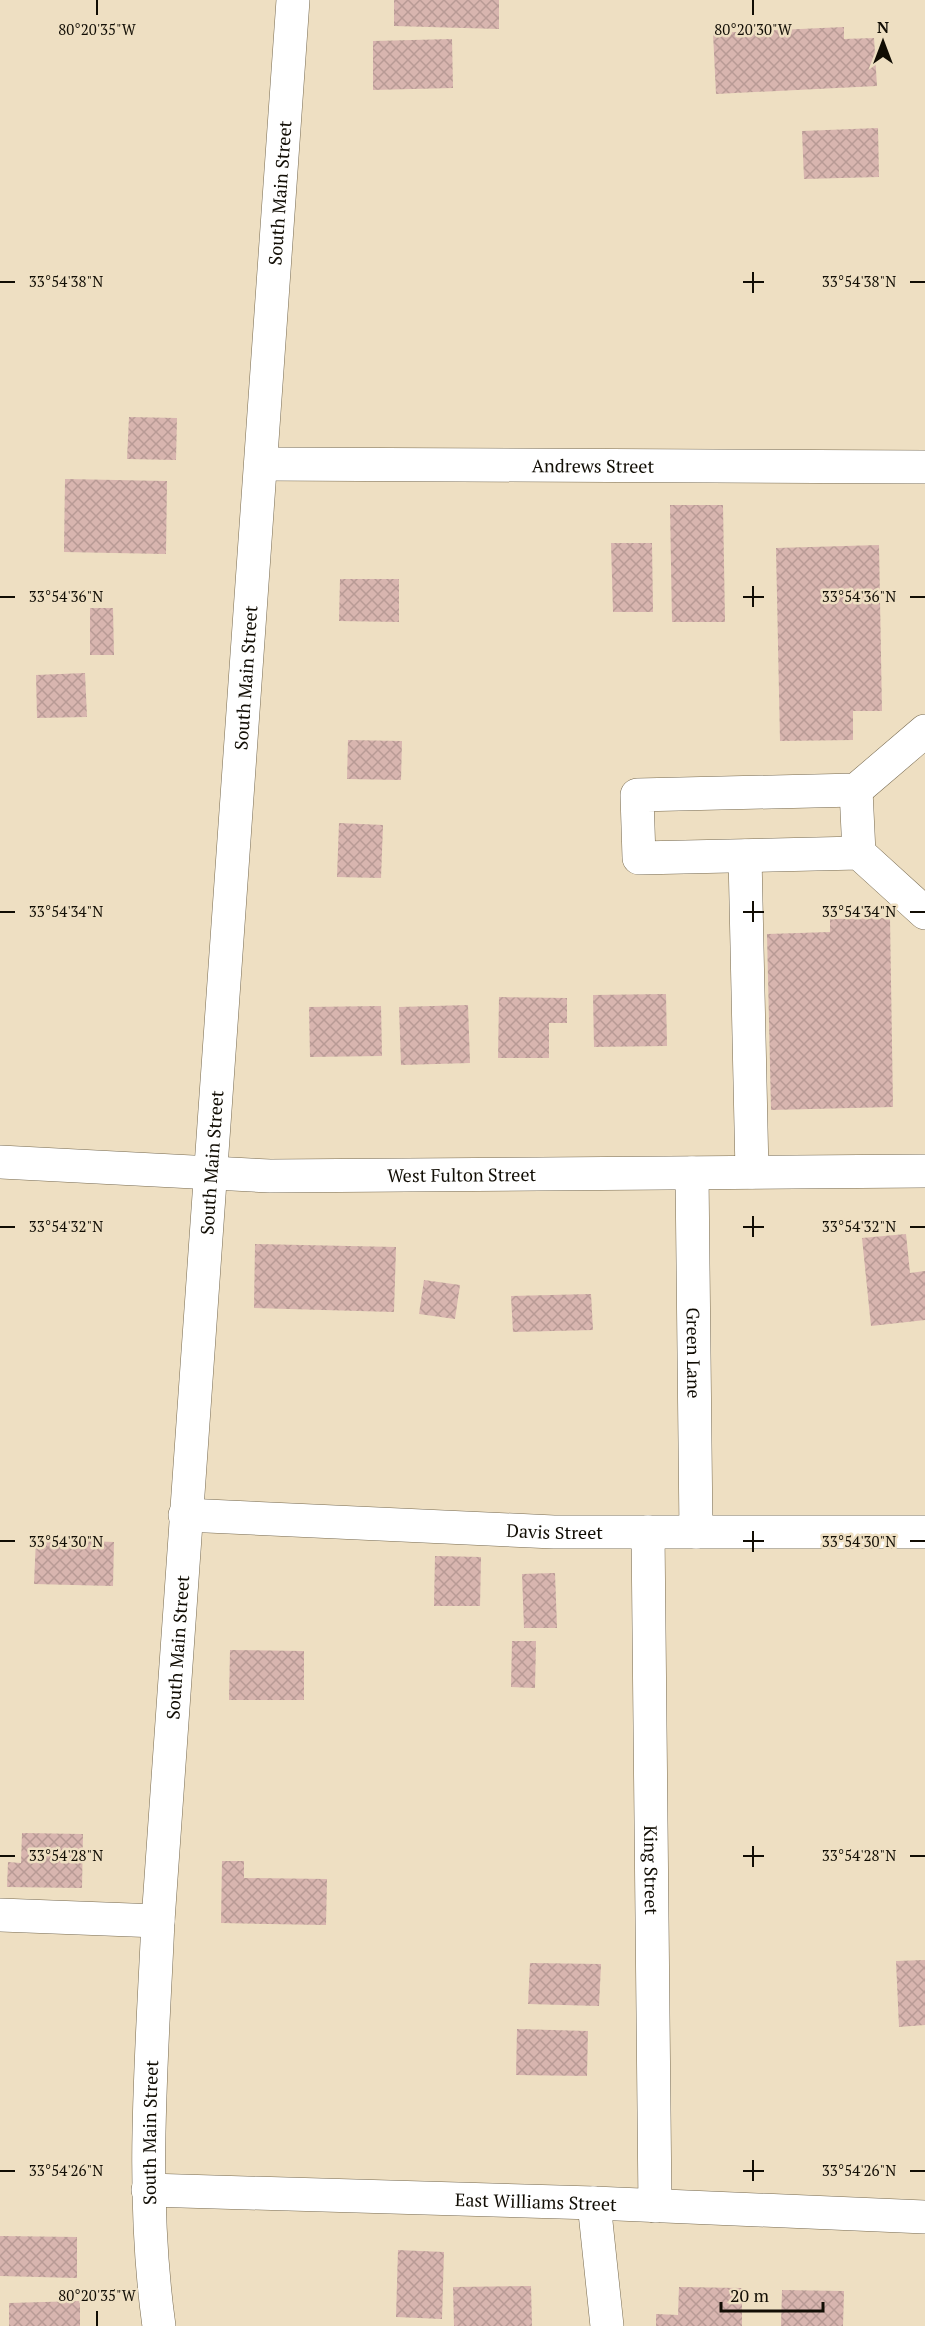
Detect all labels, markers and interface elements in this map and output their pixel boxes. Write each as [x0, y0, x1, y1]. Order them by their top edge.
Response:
north arrow [853, 12, 913, 72]
text: N [877, 16, 889, 38]
text: 80°20'35"W [58, 19, 137, 39]
text: 80°20'30"W [714, 19, 793, 39]
street label: South Main Street [262, 119, 297, 266]
text: 33°54'38"N [29, 271, 103, 291]
text: 33°54'38"N [822, 271, 896, 291]
street label: Andrews Street [532, 453, 655, 478]
text: 33°54'36"N [29, 586, 103, 606]
text: 33°54'36"N [822, 586, 896, 606]
street label: South Main Street [228, 604, 262, 751]
text: 33°54'34"N [29, 901, 103, 921]
text: 33°54'34"N [822, 901, 896, 921]
street label: South Main Street [194, 1089, 228, 1236]
street label: West Fulton Street [387, 1162, 537, 1187]
text: 33°54'32"N [29, 1216, 103, 1236]
text: 33°54'32"N [822, 1216, 896, 1236]
street label: Green Lane [681, 1307, 707, 1399]
street label: Davis Street [506, 1518, 603, 1544]
text: 33°54'30"N [29, 1531, 103, 1551]
text: 33°54'30"N [822, 1531, 896, 1551]
street label: South Main Street [160, 1574, 194, 1720]
street label: King Street [639, 1825, 664, 1915]
text: 33°54'28"N [29, 1845, 103, 1865]
text: 33°54'28"N [822, 1845, 896, 1865]
street label: South Main Street [137, 2059, 163, 2205]
text: 33°54'26"N [29, 2160, 103, 2180]
text: 33°54'26"N [822, 2160, 896, 2180]
street label: East Williams Street [455, 2187, 618, 2216]
scale bar [721, 2275, 823, 2313]
text: 20 m [730, 2283, 770, 2307]
text: 80°20'35"W [58, 2285, 137, 2305]

